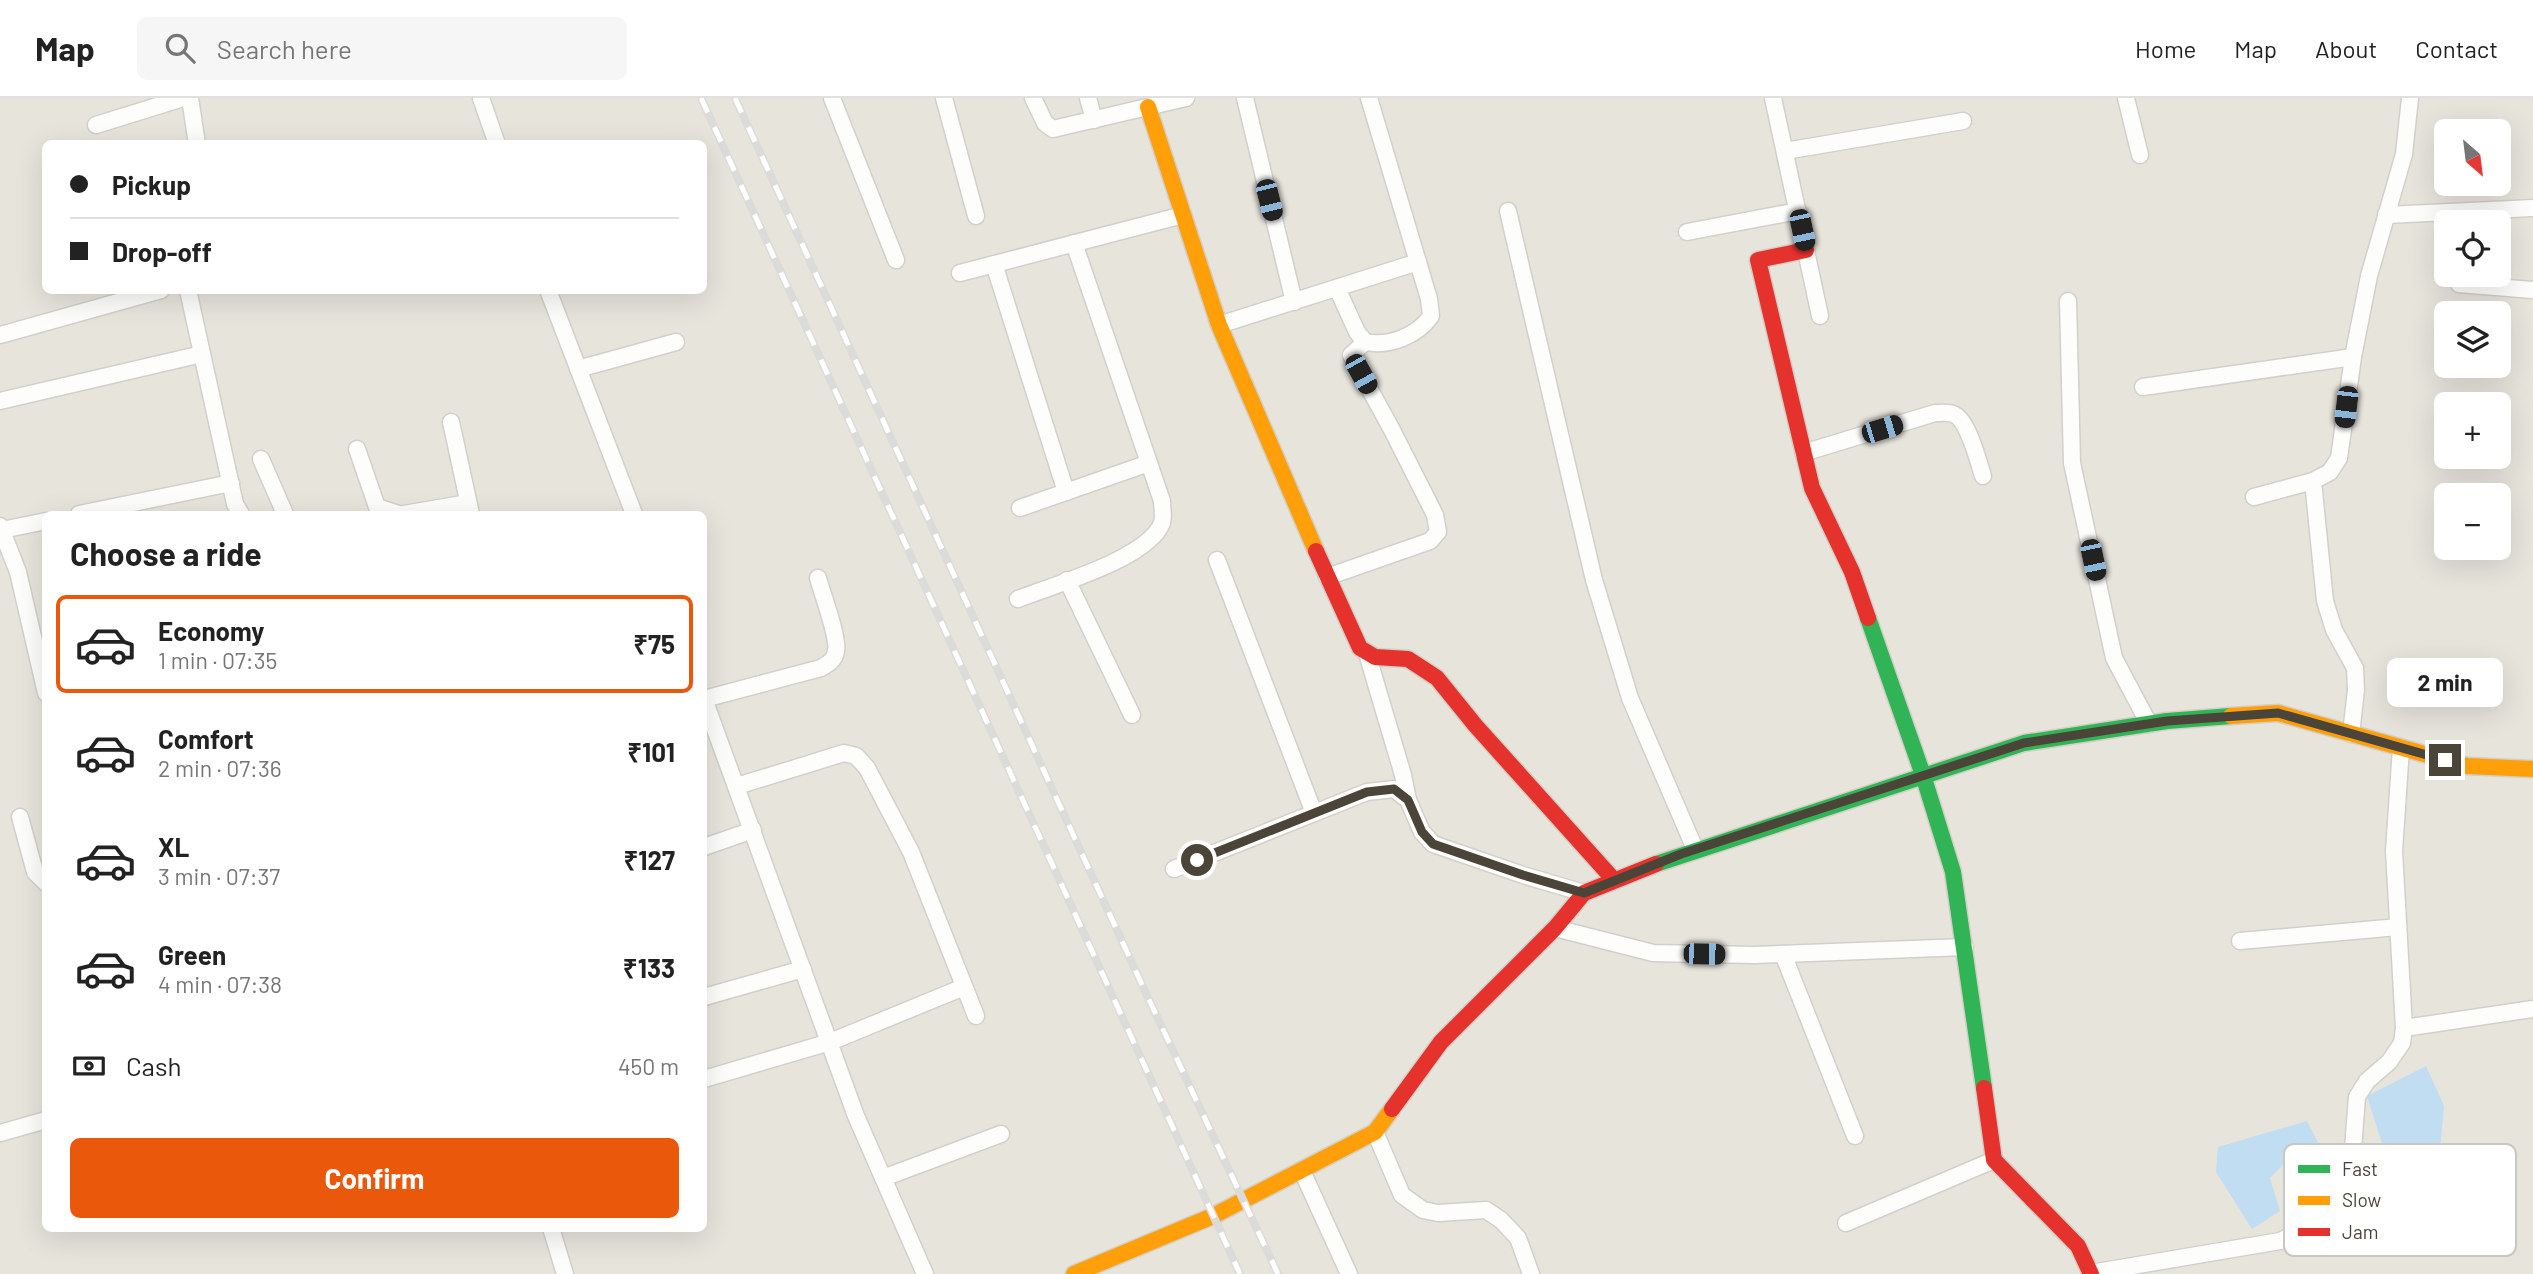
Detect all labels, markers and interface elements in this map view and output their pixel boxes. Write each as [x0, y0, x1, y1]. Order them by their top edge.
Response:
search box [137, 17, 627, 80]
text: Map [35, 28, 95, 68]
icon: search [161, 29, 199, 67]
text: Search here [217, 33, 352, 64]
text: Home [2135, 34, 2196, 63]
text: Map [2234, 34, 2277, 63]
text: About [2315, 34, 2377, 63]
text: Contact [2415, 34, 2498, 63]
north arrow [2434, 119, 2511, 196]
map controls [2434, 119, 2511, 560]
text: Pickup [112, 169, 191, 200]
car [1254, 177, 1285, 223]
car [1788, 207, 1817, 253]
button: locate [2434, 210, 2511, 287]
text: Drop-off [112, 236, 212, 267]
button: layers [2434, 301, 2511, 378]
car [1342, 351, 1381, 397]
car [2334, 385, 2359, 429]
button: + [2434, 392, 2511, 469]
car [1859, 413, 1906, 445]
button: − [2434, 483, 2511, 560]
text: Choose a ride [70, 534, 262, 572]
car [2079, 537, 2108, 583]
icon: car [74, 613, 137, 676]
text: Economy [158, 615, 264, 646]
text: ₹75 [633, 628, 675, 659]
text: 1 min · 07:35 [158, 646, 277, 674]
callout: 2 min [2387, 658, 2503, 708]
text: 2 min [2417, 668, 2473, 696]
icon: car [74, 721, 137, 784]
text: Comfort [158, 723, 254, 754]
text: ₹101 [627, 736, 675, 767]
route end [2429, 744, 2461, 776]
text: 2 min · 07:36 [158, 754, 282, 782]
icon: car [74, 829, 137, 892]
text: XL [158, 831, 189, 862]
text: ₹127 [623, 844, 675, 875]
route start [1181, 844, 1213, 876]
text: 3 min · 07:37 [158, 862, 280, 890]
icon: car [74, 937, 137, 1000]
text: Green [158, 939, 226, 970]
car [1683, 943, 1726, 965]
text: ₹133 [623, 952, 675, 983]
text: 4 min · 07:38 [158, 970, 282, 998]
icon: cash [70, 1047, 108, 1085]
text: Cash [126, 1050, 181, 1081]
text: 450 m [618, 1052, 679, 1080]
button: Confirm [70, 1138, 679, 1218]
legend [2284, 1144, 2516, 1256]
text: Fast [2342, 1157, 2378, 1180]
text: Slow [2342, 1188, 2381, 1211]
text: Jam [2342, 1220, 2378, 1243]

